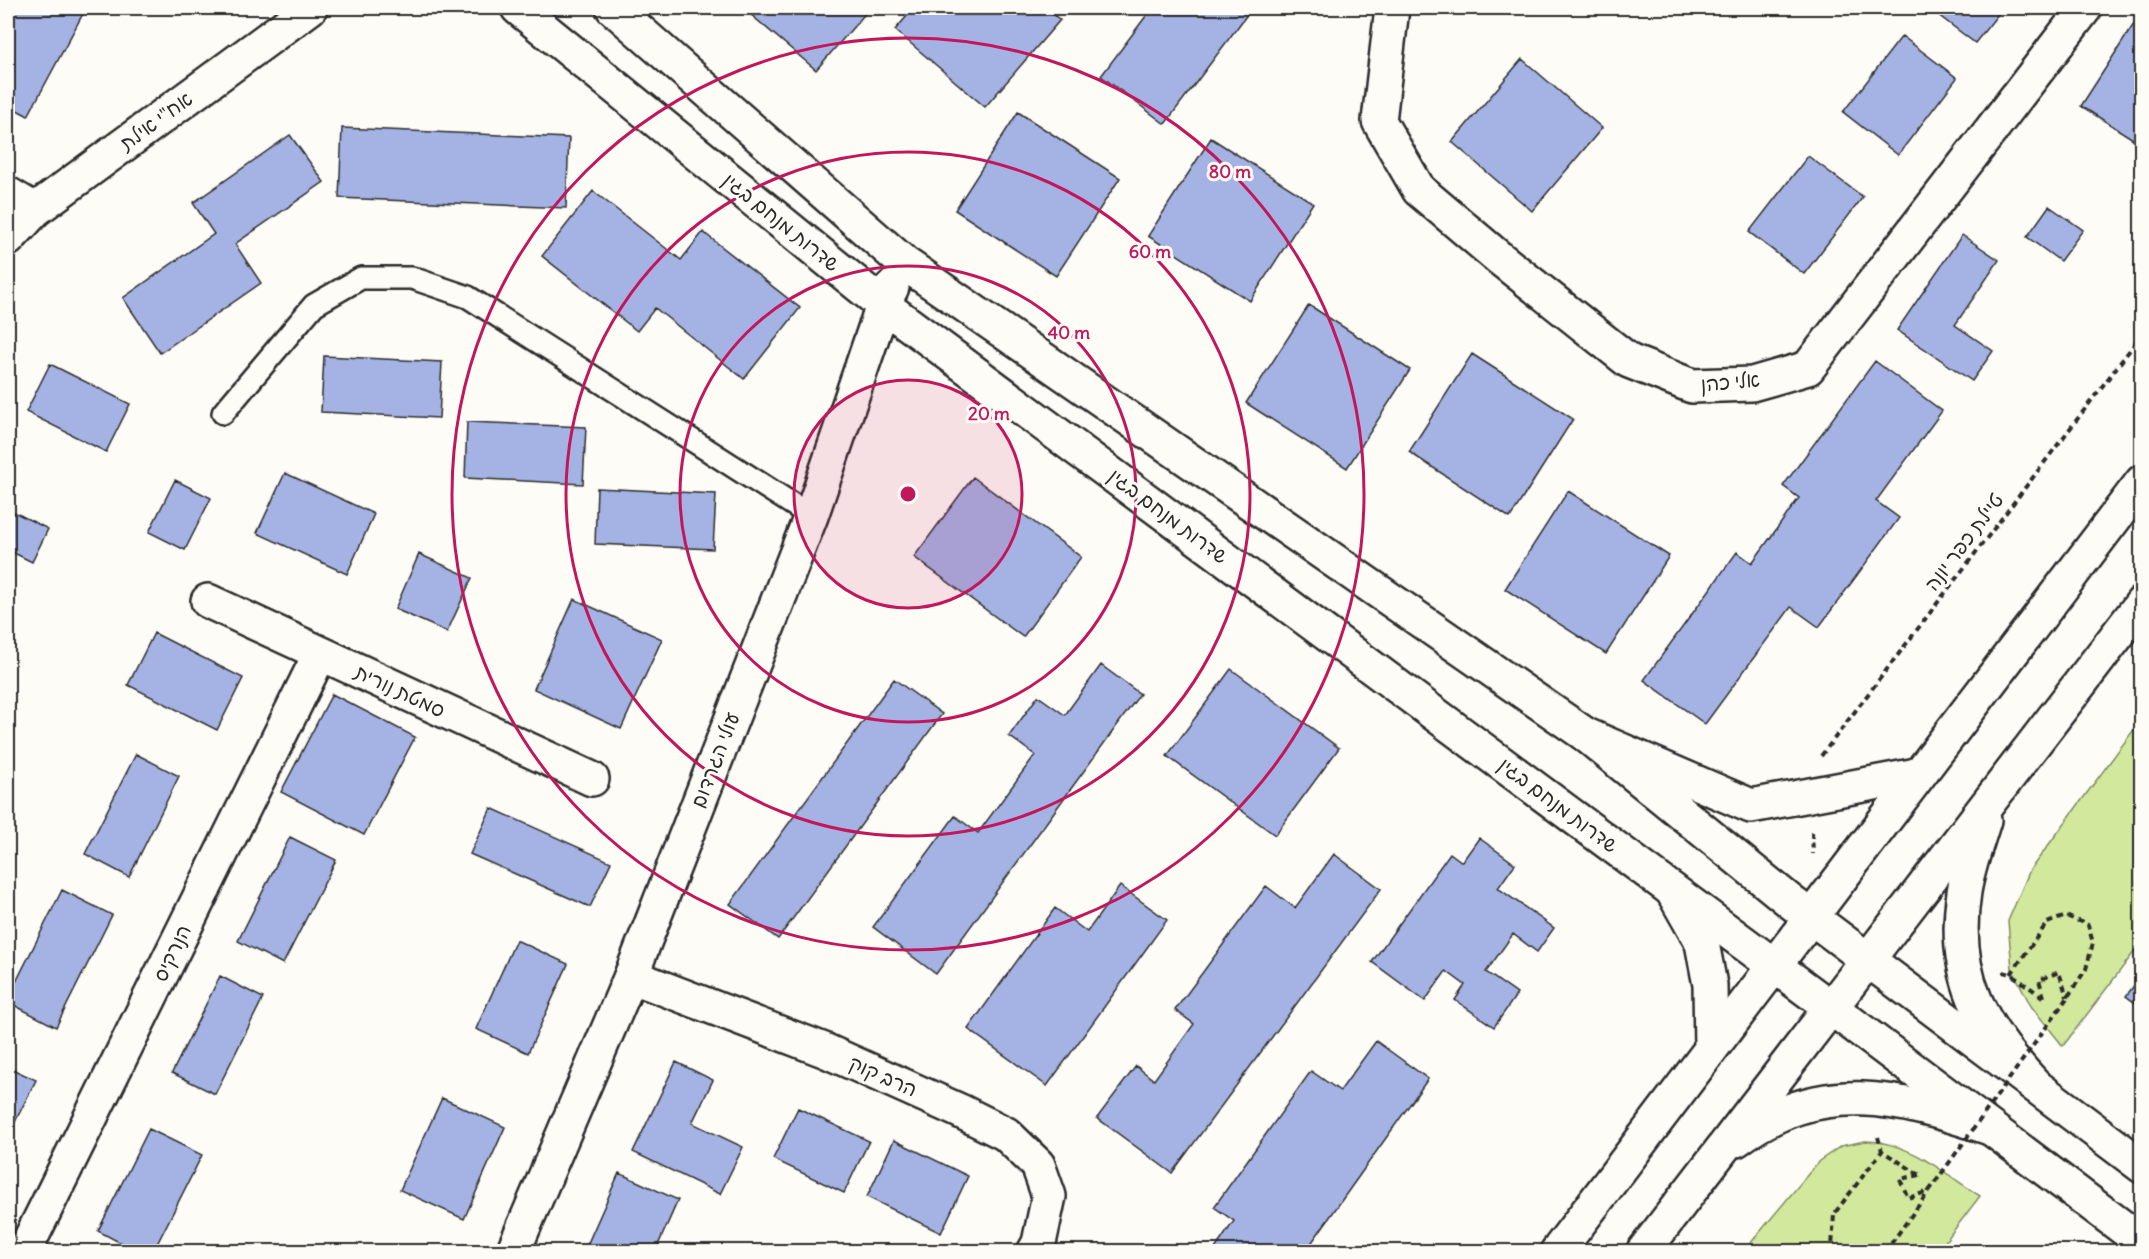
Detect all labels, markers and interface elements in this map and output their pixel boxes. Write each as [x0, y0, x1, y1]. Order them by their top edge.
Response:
street label: אח"י אילת [114, 86, 197, 156]
text: 80 m [1209, 160, 1251, 183]
street label: שדרות מנחם בגין [718, 167, 845, 276]
text: 60 m [1129, 240, 1171, 263]
text: 40 m [1048, 321, 1090, 344]
street label: אלי כהן [1699, 366, 1761, 397]
text: 20 m [968, 402, 1010, 425]
street label: שדרות מנחם בגין [1104, 463, 1233, 569]
centre of rings [898, 484, 918, 504]
street label: טיילת כפר יונה [1919, 488, 2009, 596]
street label: סמטת נורית [350, 658, 449, 722]
street label: עולי הגרדום [685, 709, 744, 811]
street label: שדרות מנחם בגין [1494, 752, 1623, 858]
street label: הנרקיס [147, 920, 196, 985]
street label: הרב קוק [845, 1049, 921, 1103]

